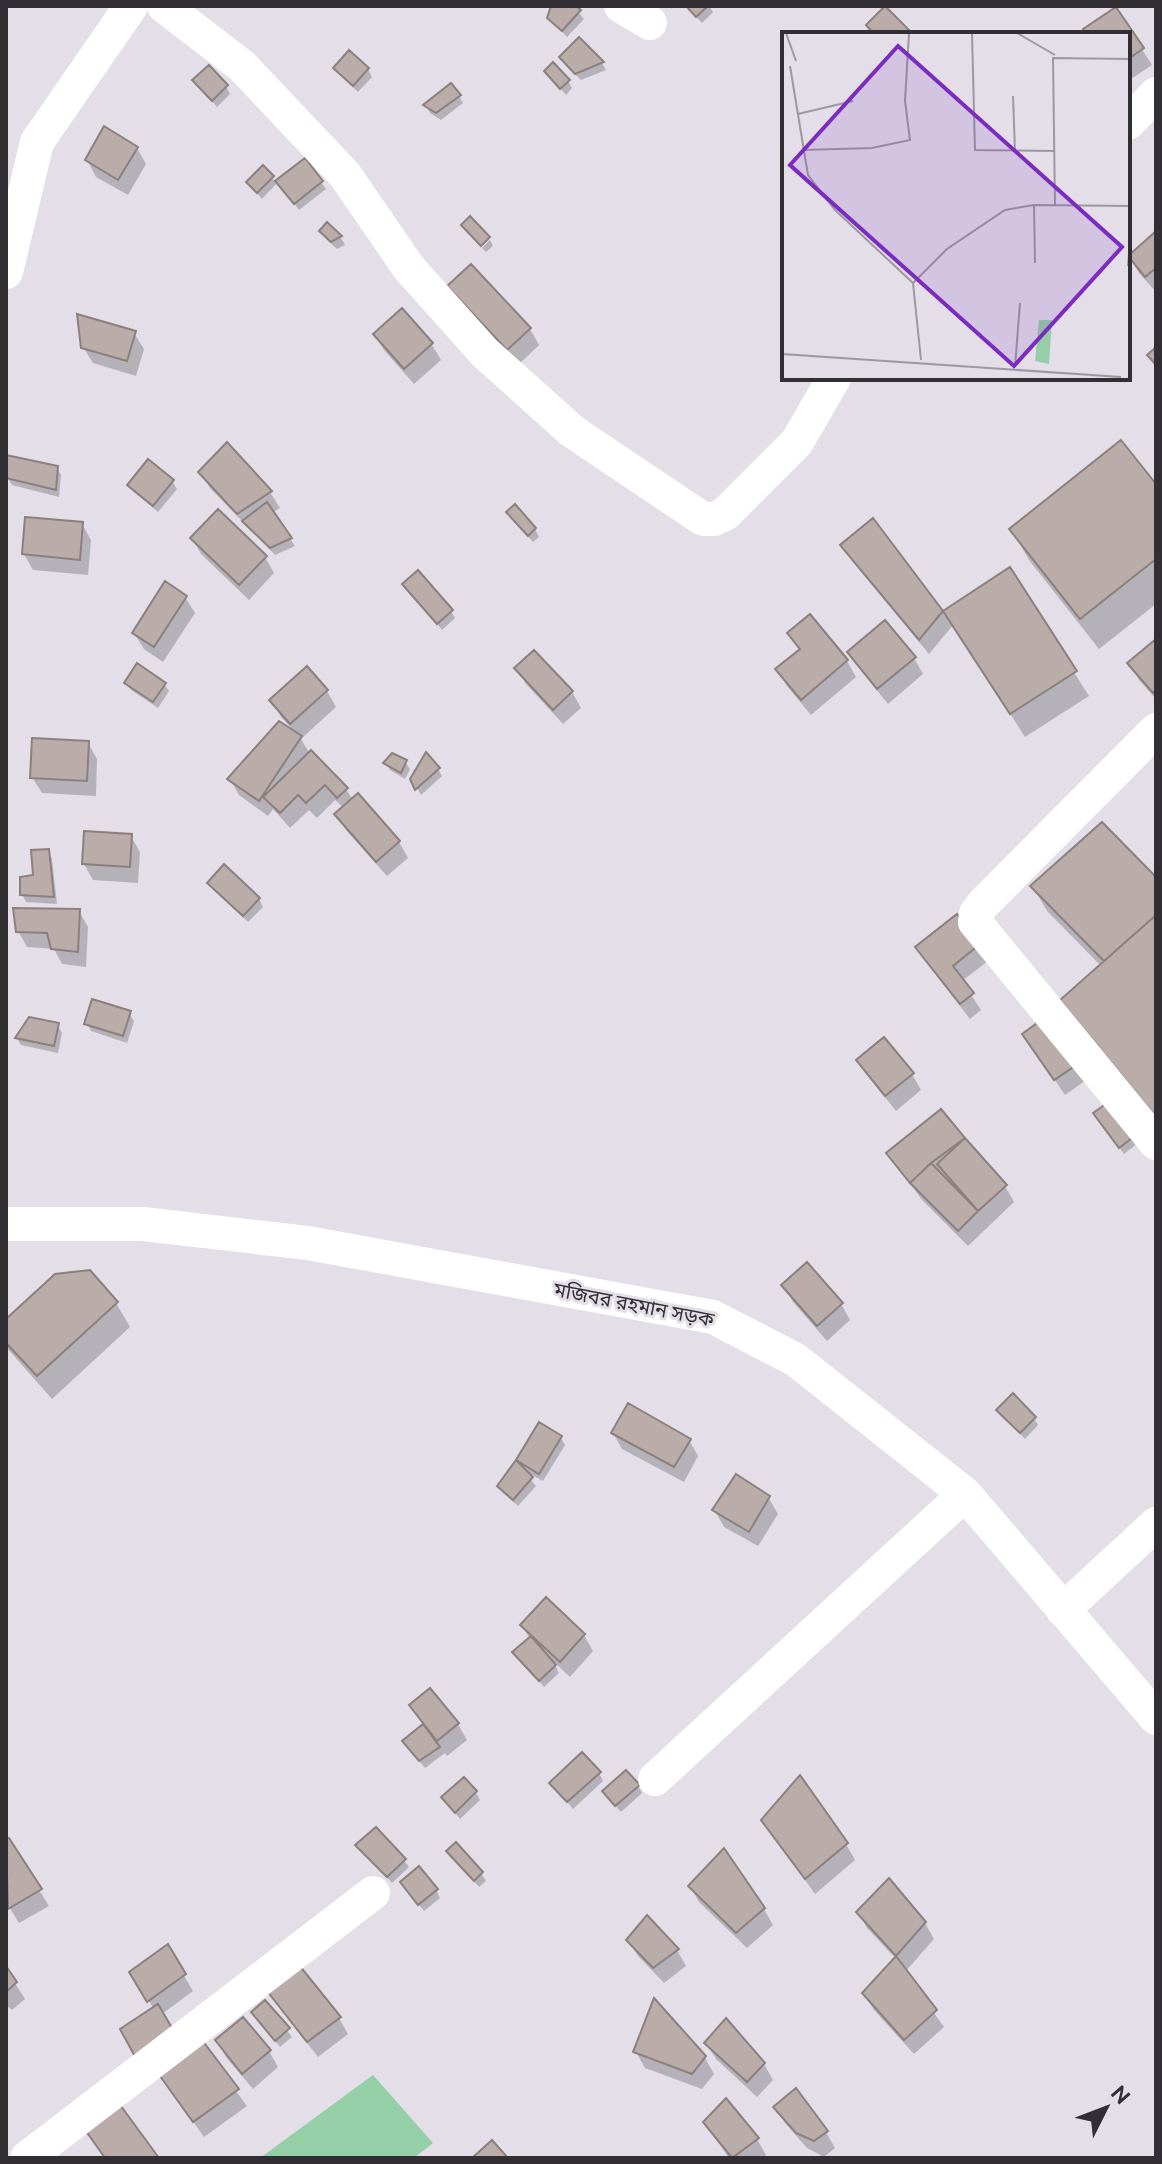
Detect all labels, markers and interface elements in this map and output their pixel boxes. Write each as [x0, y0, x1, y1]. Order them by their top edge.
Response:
inset map [782, 32, 1130, 380]
street label: মজিবর রহমান সড়ক [551, 1277, 717, 1331]
north arrow [1066, 2068, 1146, 2148]
text: N [1106, 2080, 1136, 2109]

